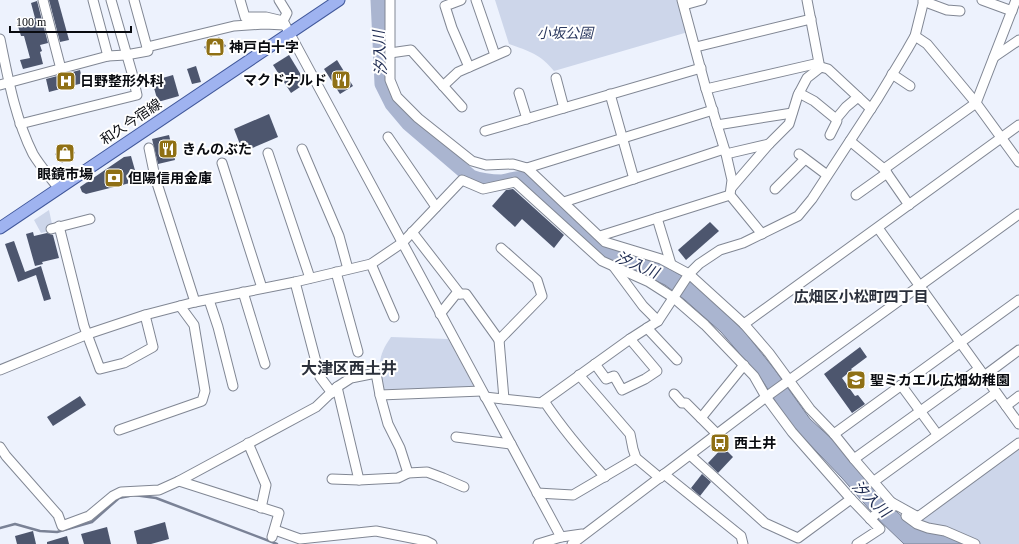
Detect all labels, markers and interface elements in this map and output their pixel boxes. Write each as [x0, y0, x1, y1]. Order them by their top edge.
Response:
scale bar [10, 8, 131, 34]
text: 100 m [16, 15, 47, 29]
park label: 小坂公園 [537, 26, 595, 41]
water label: 汐入川 [371, 28, 389, 76]
shop icon: 神戸白十字 [204, 36, 226, 58]
place label: 神戸白十字 [229, 39, 299, 55]
restaurant icon: マクドナルド [330, 69, 352, 91]
hospital icon: 日野整形外科 [55, 70, 77, 92]
place label: 日野整形外科 [80, 73, 164, 89]
place label: マクドナルド [243, 73, 327, 88]
street label: 和久今宿線 [98, 96, 164, 148]
restaurant icon: きんのぶた [157, 138, 179, 160]
shop icon: 眼鏡市場 [54, 142, 76, 164]
place label: きんのぶた [182, 142, 252, 157]
place label: 眼鏡市場 [37, 167, 93, 182]
bank icon: 但陽信用金庫 [103, 167, 125, 189]
place label: 但陽信用金庫 [128, 171, 212, 186]
water label: 汐入川 [613, 249, 663, 282]
district label: 広畑区小松町四丁目 [793, 289, 929, 305]
district label: 大津区西土井 [301, 359, 397, 377]
school or university icon: 聖ミカエル広畑幼稚園 [845, 369, 867, 391]
place label: 聖ミカエル広畑幼稚園 [870, 372, 1010, 388]
bus stop icon: 西土井 [709, 432, 731, 454]
place label: 西土井 [734, 435, 776, 451]
water label: 汐入川 [849, 478, 894, 522]

